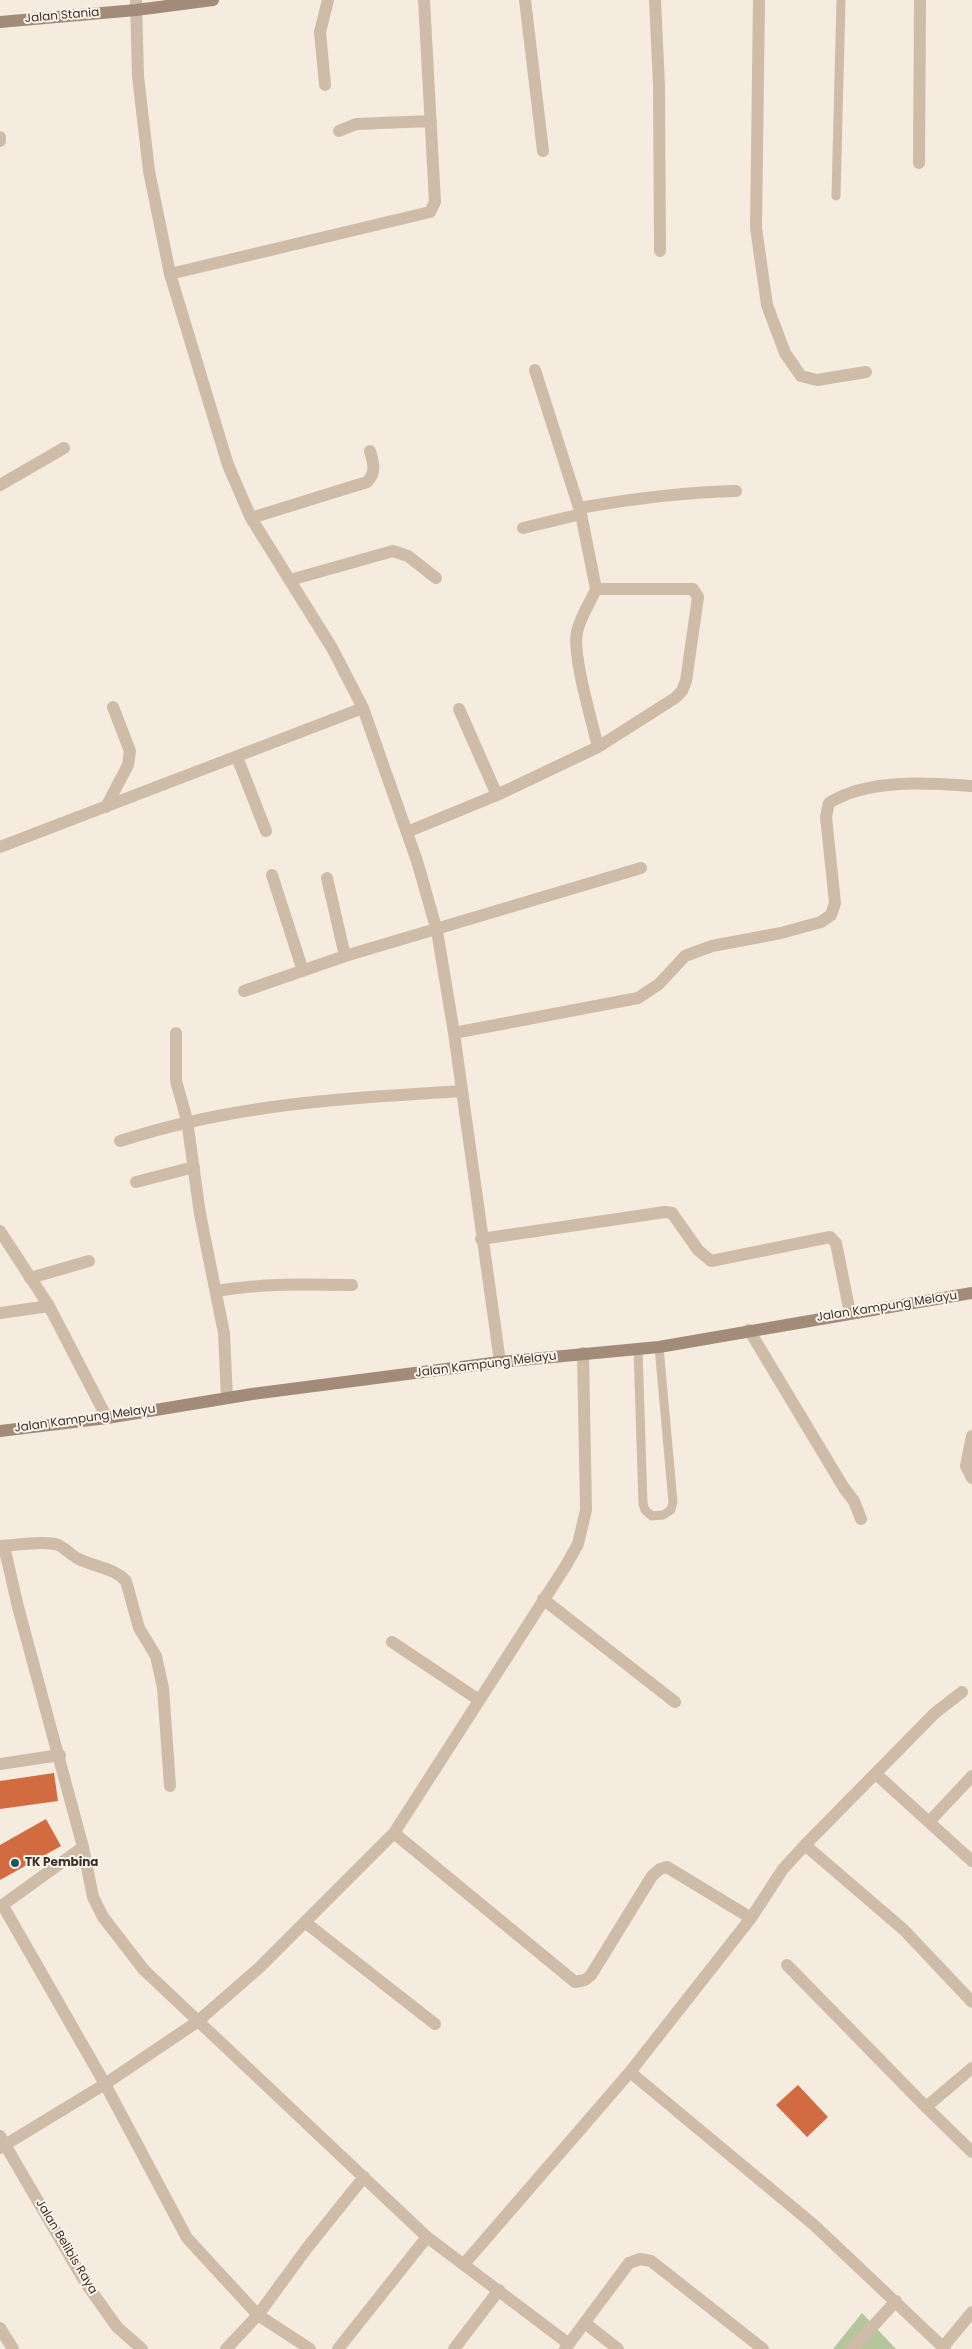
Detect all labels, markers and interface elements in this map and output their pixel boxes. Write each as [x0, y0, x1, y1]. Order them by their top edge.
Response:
street label: Jalan Stania [24, 6, 100, 26]
street label: Jalan Kampung Melayu [816, 1289, 958, 1325]
street label: Jalan Kampung Melayu [415, 1349, 557, 1381]
street label: Jalan Kampung Melayu [14, 1402, 156, 1436]
place label: TK Pembina [25, 1856, 99, 1870]
marker: TK Pembina [9, 1857, 21, 1869]
street label: Jalan Belibis Raya [32, 2197, 100, 2297]

